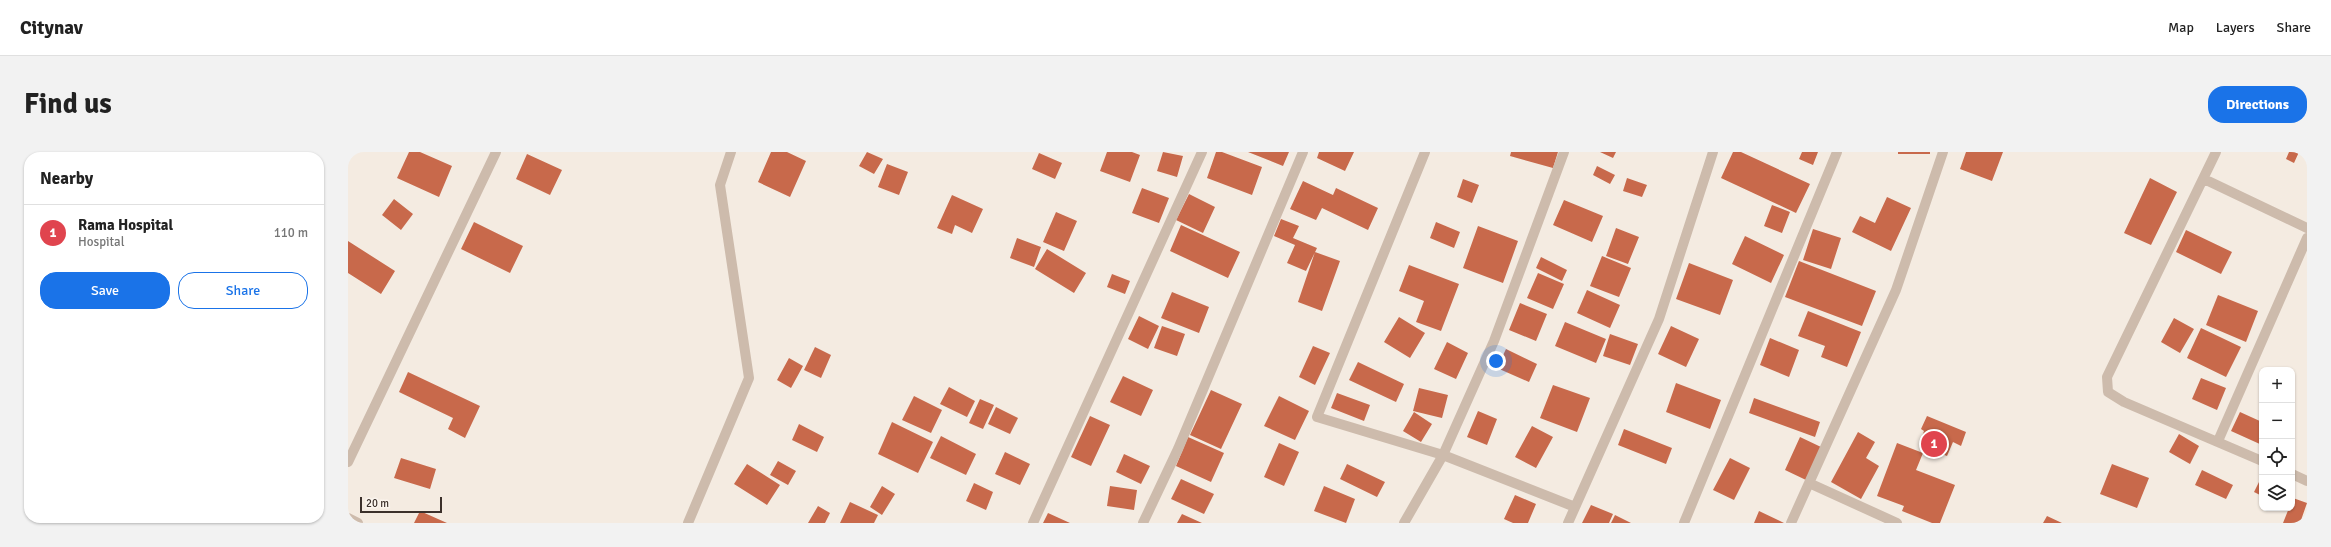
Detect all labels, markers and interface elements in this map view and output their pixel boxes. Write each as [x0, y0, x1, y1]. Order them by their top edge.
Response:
text: Citynav [20, 16, 83, 40]
text: Map [2168, 19, 2194, 36]
text: Layers [2216, 19, 2255, 36]
text: Share [2277, 19, 2311, 36]
button: Directions [2208, 86, 2307, 123]
text: Find us [24, 87, 112, 121]
text: Nearby [40, 168, 93, 189]
text: Rama Hospital [78, 216, 173, 234]
text: 1 [49, 225, 57, 241]
text: 110 m [274, 225, 308, 241]
text: Hospital [78, 234, 125, 250]
button: Save [40, 272, 170, 309]
button: Share [178, 272, 308, 309]
your location [1486, 351, 1506, 371]
map controls [2259, 367, 2295, 511]
button: + [2259, 367, 2295, 403]
button: − [2259, 403, 2295, 439]
pin: 1 [1921, 429, 1947, 459]
button: locate [2259, 439, 2295, 475]
button: layers [2259, 475, 2295, 511]
scale bar [360, 495, 442, 514]
text: 20 m [366, 497, 389, 510]

